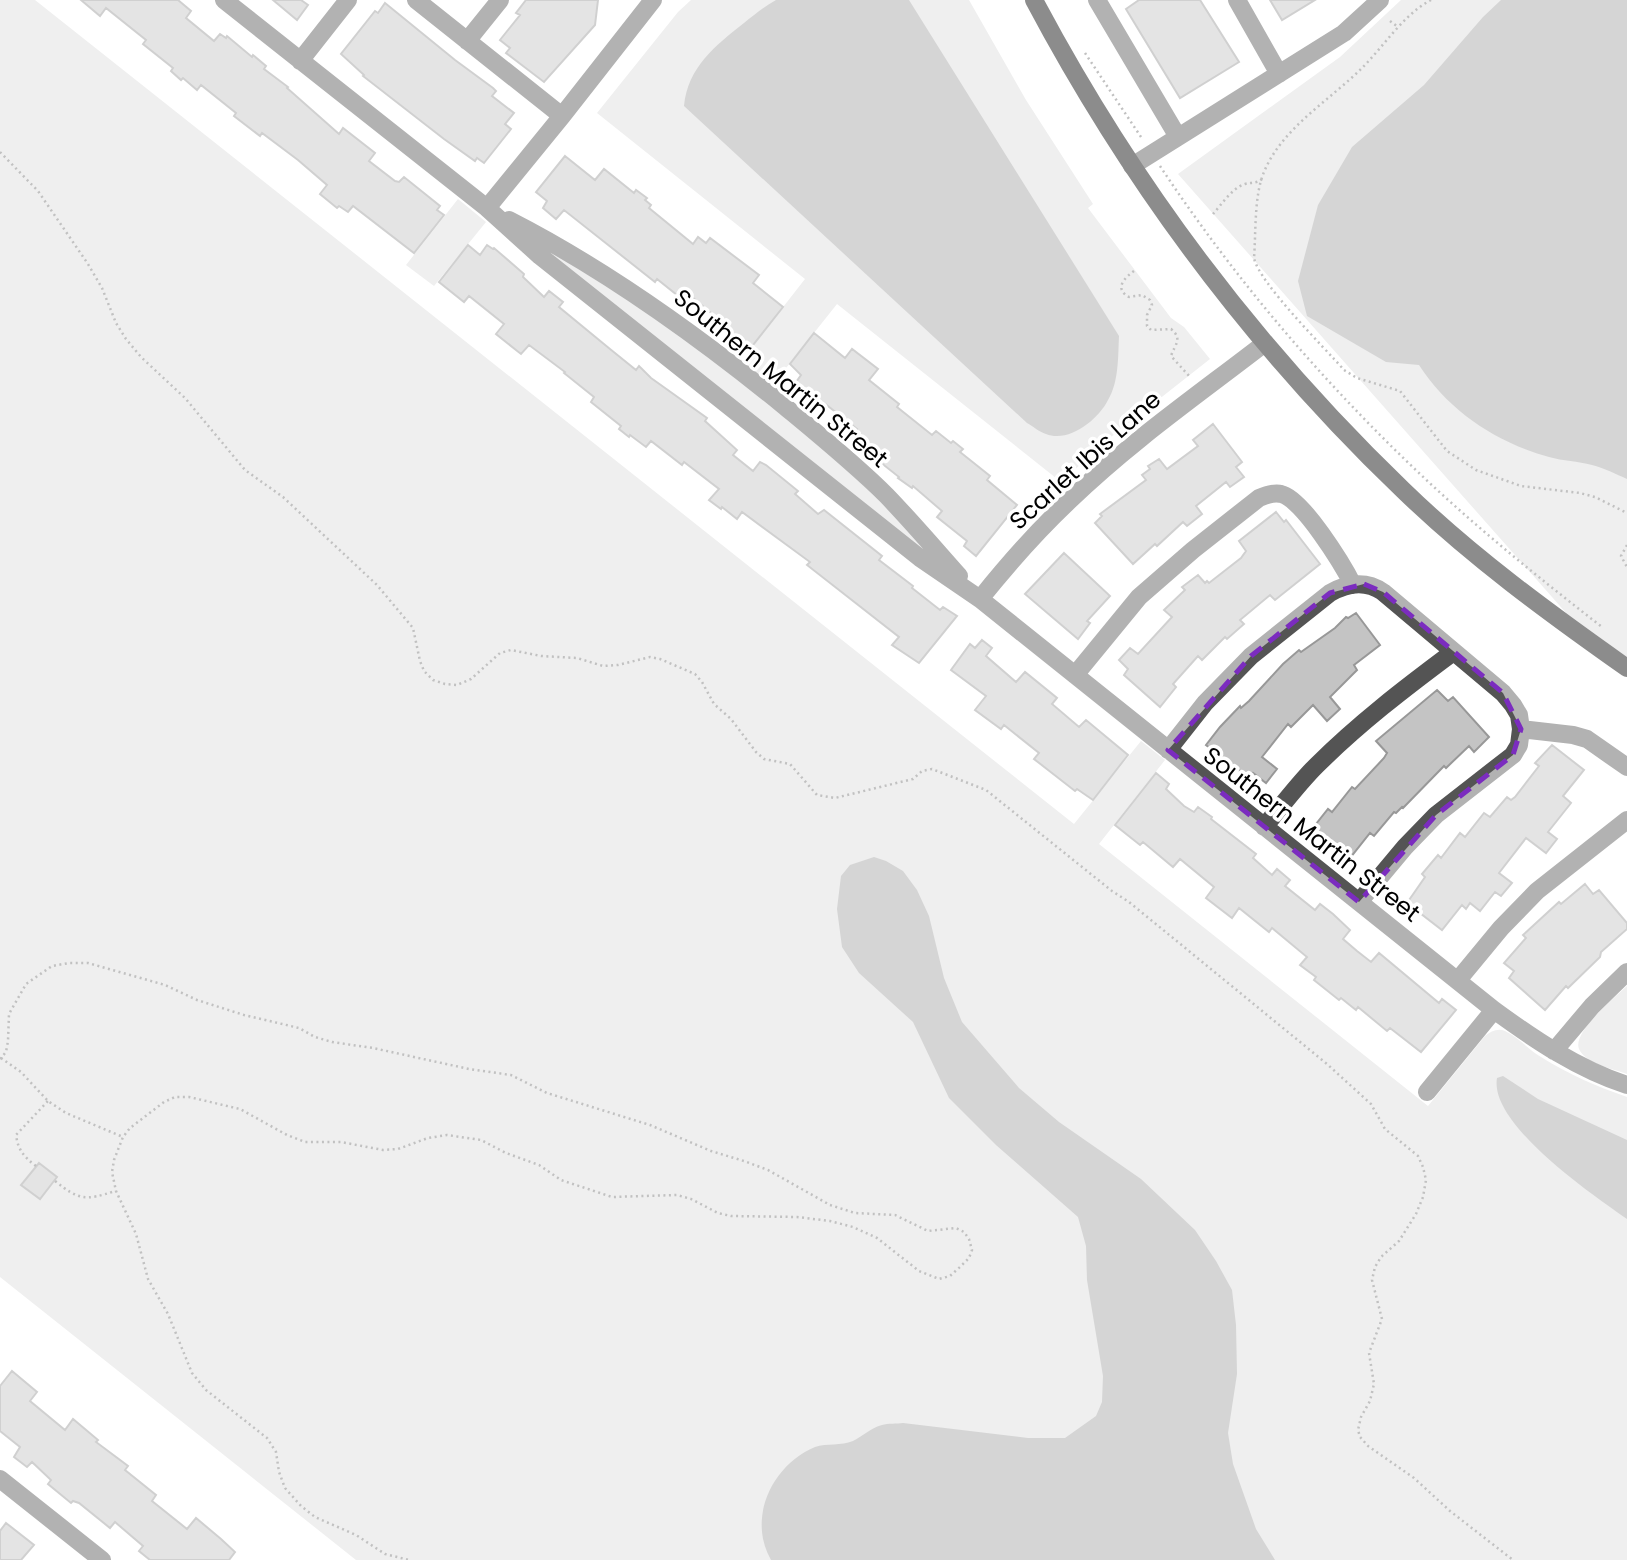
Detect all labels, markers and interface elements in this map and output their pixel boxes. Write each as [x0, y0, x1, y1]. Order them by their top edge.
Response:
street label: Southern Martin Street [667, 281, 895, 475]
street label: Scarlet Ibis Lane [1002, 383, 1168, 537]
street label: Southern Martin Street [1197, 739, 1427, 929]

